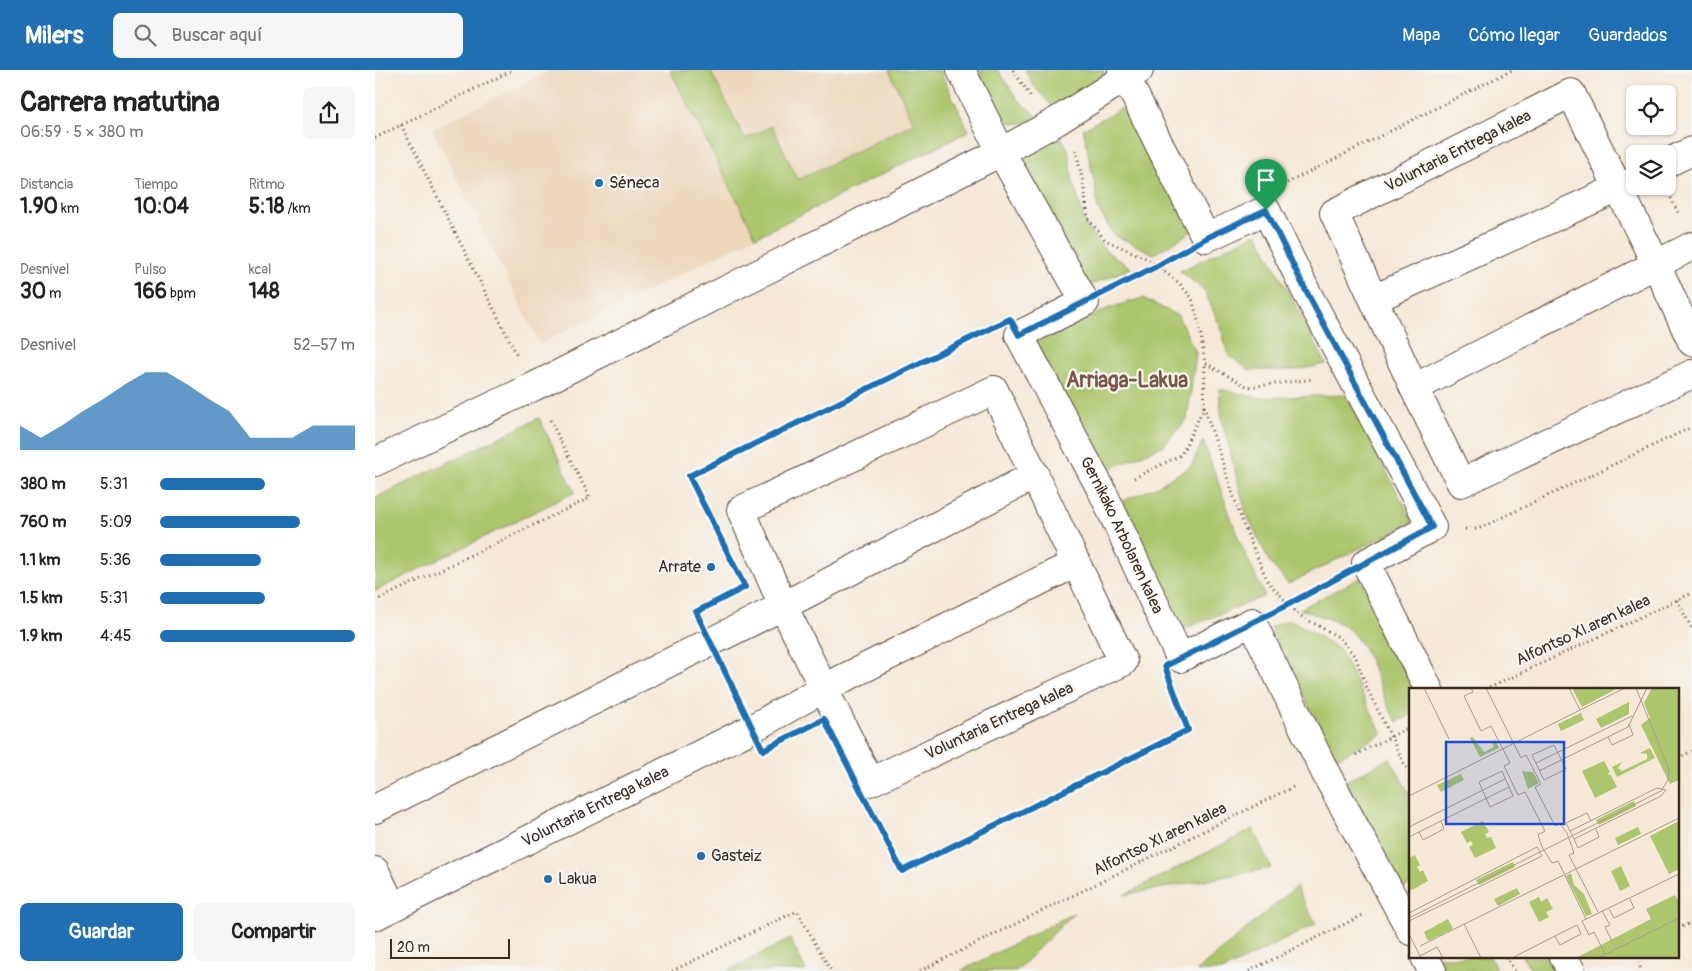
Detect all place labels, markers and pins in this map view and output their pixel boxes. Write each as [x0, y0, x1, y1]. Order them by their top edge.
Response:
pin [1245, 159, 1287, 210]
place label: Séneca [609, 173, 659, 193]
marker: Séneca [593, 177, 605, 189]
place label: Arrate [658, 557, 701, 577]
marker: Arrate [705, 561, 717, 573]
place label: Gasteiz [711, 846, 762, 866]
marker: Gasteiz [695, 850, 707, 862]
place label: Lakua [558, 869, 597, 889]
marker: Lakua [542, 873, 554, 885]

